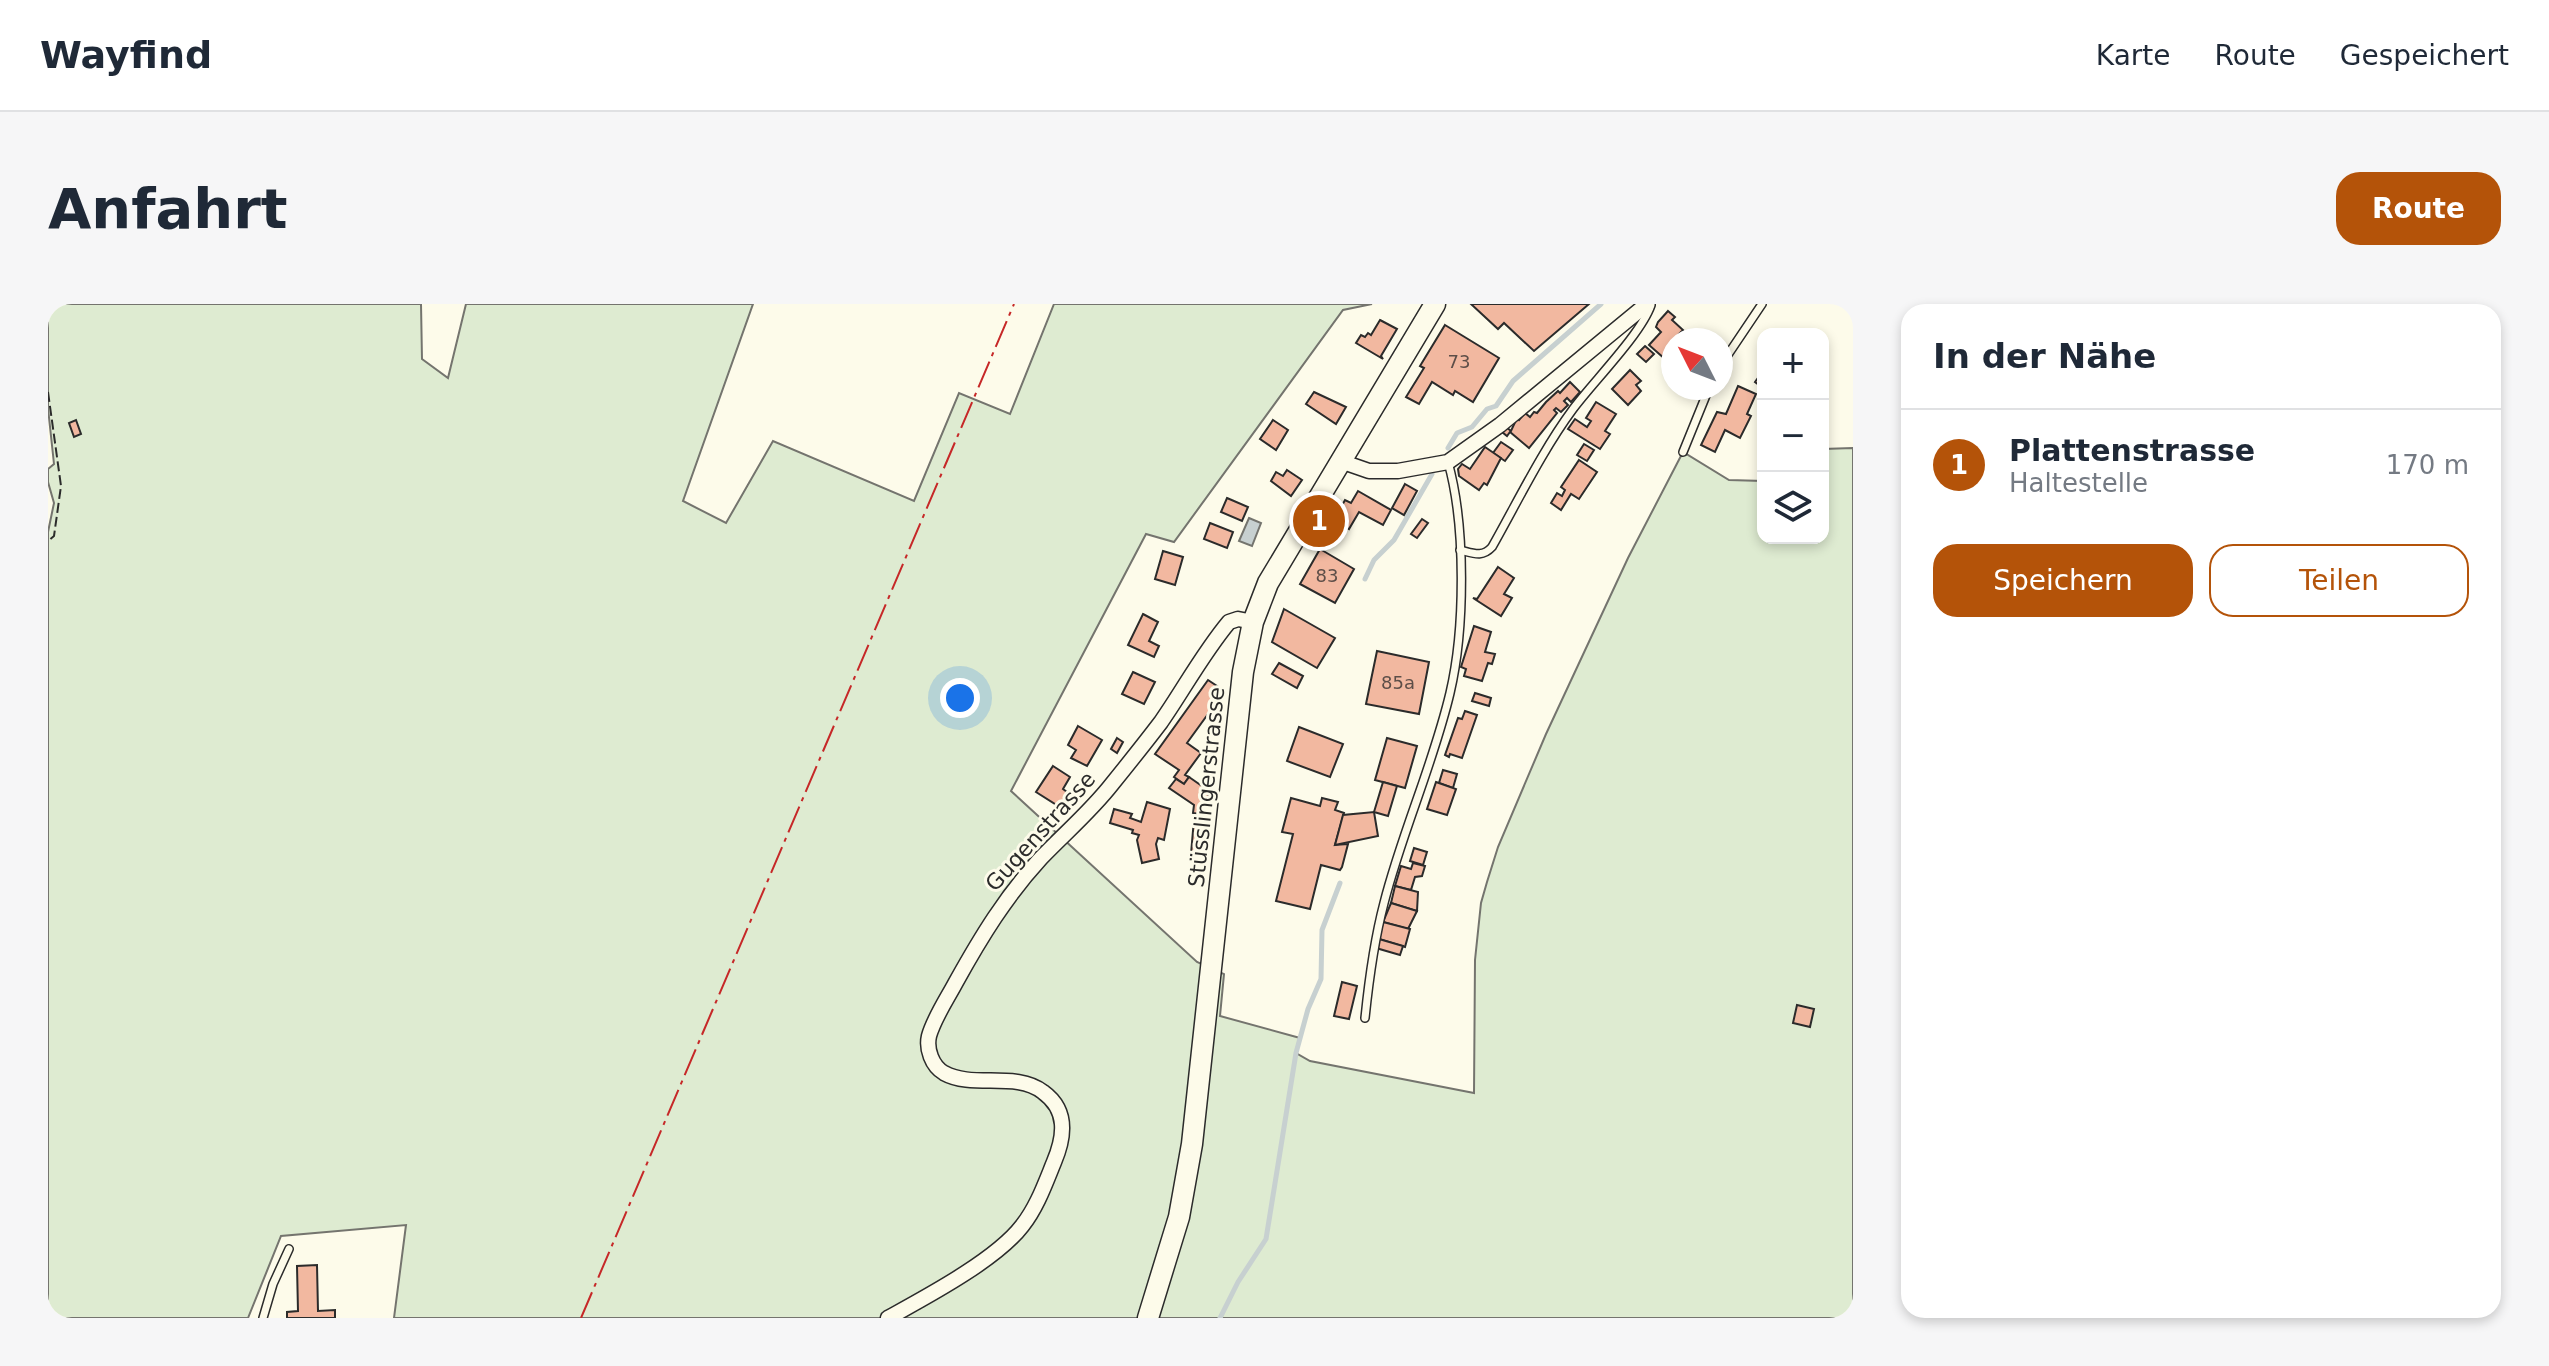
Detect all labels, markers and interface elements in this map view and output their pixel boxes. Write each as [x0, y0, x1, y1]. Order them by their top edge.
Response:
text: Wayfind [40, 33, 212, 77]
text: Karte [2096, 39, 2171, 72]
text: Route [2215, 39, 2296, 72]
text: Gespeichert [2340, 39, 2509, 72]
button: Route [2336, 172, 2501, 245]
text: Anfahrt [48, 176, 288, 241]
north arrow [1661, 328, 1733, 400]
map controls [1757, 328, 1829, 544]
button: + [1757, 328, 1829, 400]
text: In der Nähe [1933, 336, 2156, 376]
house number: 73 [1448, 351, 1470, 372]
button: − [1757, 400, 1829, 472]
text: Plattenstrasse [2009, 433, 2255, 468]
text: 1 [1950, 450, 1968, 480]
text: 170 m [2386, 450, 2469, 480]
text: Haltestelle [2009, 468, 2148, 498]
button: layers [1757, 472, 1829, 544]
pin: 1 [1293, 491, 1345, 551]
button: Speichern [1933, 544, 2193, 617]
button: Teilen [2209, 544, 2469, 617]
house number: 83 [1316, 565, 1338, 586]
house number: 85a [1381, 672, 1415, 693]
your location [940, 678, 980, 718]
street label: Stüsslingerstrasse [1184, 686, 1229, 888]
street label: Gugenstrasse [980, 767, 1100, 896]

